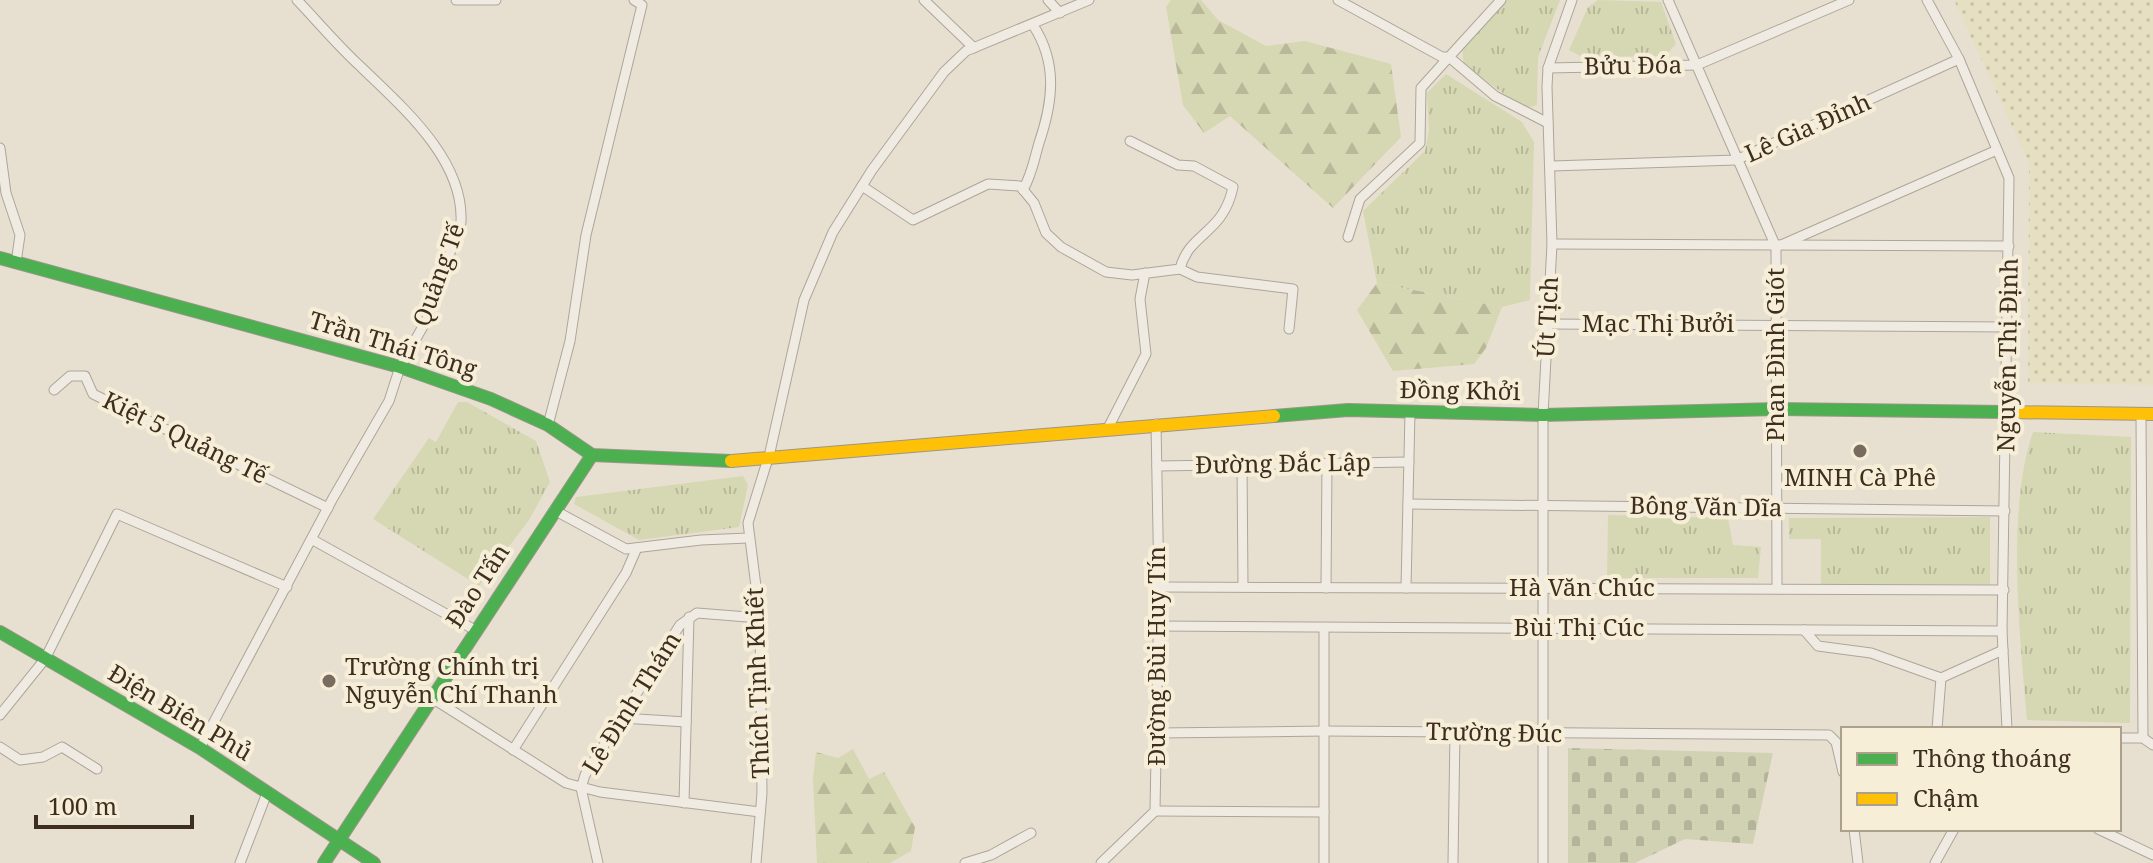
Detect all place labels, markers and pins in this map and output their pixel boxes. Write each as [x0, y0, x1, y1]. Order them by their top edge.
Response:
marker: MINH Cà Phê [1851, 442, 1869, 460]
place label: MINH Cà Phê [1784, 460, 1936, 493]
place label: Trường Chính trị Nguyễn Chí Thanh [345, 649, 558, 710]
marker: Trường Chính trị Nguyễn Chí Thanh [320, 672, 338, 690]

